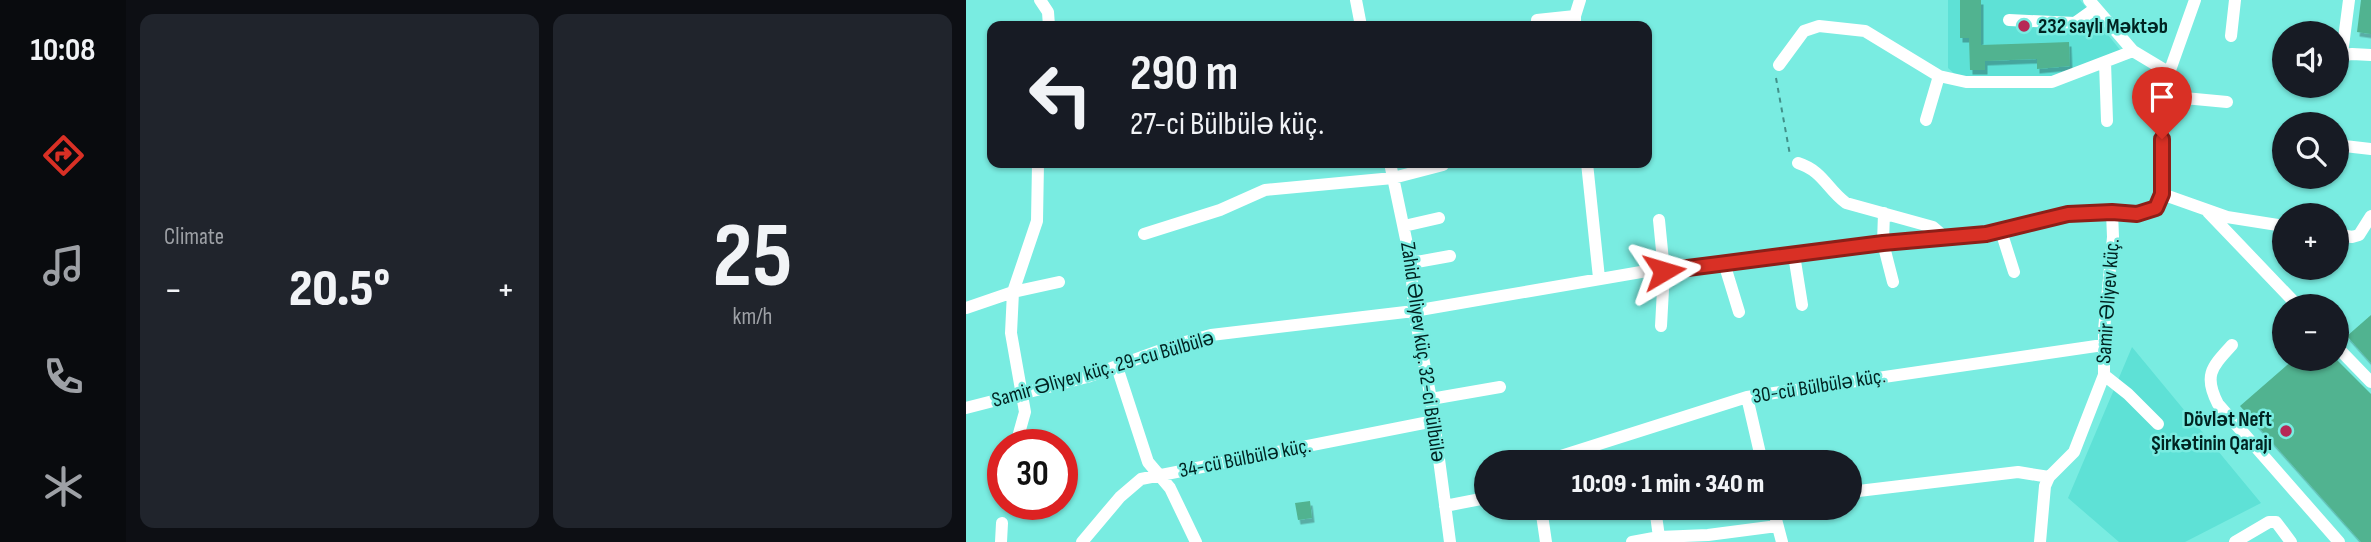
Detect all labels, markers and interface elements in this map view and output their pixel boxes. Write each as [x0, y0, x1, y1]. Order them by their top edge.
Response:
place label: 232 saylı Məktəb [2038, 14, 2168, 39]
marker: 232 saylı Məktəb [2016, 18, 2032, 34]
map controls [2272, 21, 2349, 371]
button: sound [2272, 21, 2349, 98]
text: 10:08 [31, 31, 95, 70]
text: 290 m [1130, 45, 1238, 104]
icon: left [1015, 49, 1106, 140]
pin [2132, 67, 2192, 139]
icon: arrive [2143, 78, 2181, 116]
text: 27-ci Bülbülə küç. [1130, 105, 1324, 144]
button: search [2272, 112, 2349, 189]
icon: directions [39, 131, 88, 180]
text: 25 [713, 203, 792, 312]
button: + [2272, 203, 2349, 280]
text: Climate [164, 223, 224, 251]
position arrow [1627, 234, 1701, 308]
street label: Samir Əliyev küç. [2091, 238, 2125, 364]
street label: Zahid Əliyev küç. 32-ci Bülbülə [1395, 240, 1451, 464]
icon: music [39, 241, 88, 290]
text: 20.5° [289, 258, 390, 321]
text: − [164, 268, 183, 313]
text: + [496, 268, 515, 313]
button: − [2272, 294, 2349, 371]
text: km/h [733, 303, 772, 331]
street label: Samir Əliyev küç. 29-cu Bülbülə [989, 325, 1217, 413]
icon: phone [39, 352, 88, 401]
street label: 30-cü Bülbülə küç. [1751, 363, 1887, 409]
place label: Dövlət Neft Şirkətinin Qarajı [2151, 407, 2272, 456]
marker: Dövlət Neft Şirkətinin Qarajı [2278, 423, 2294, 439]
speed limit sign: 30 [987, 429, 1078, 520]
street label: 34-cü Bülbülə küç. [1177, 433, 1313, 483]
icon: climate [39, 462, 88, 511]
text: 10:09 · 1 min · 340 m [1572, 469, 1764, 500]

